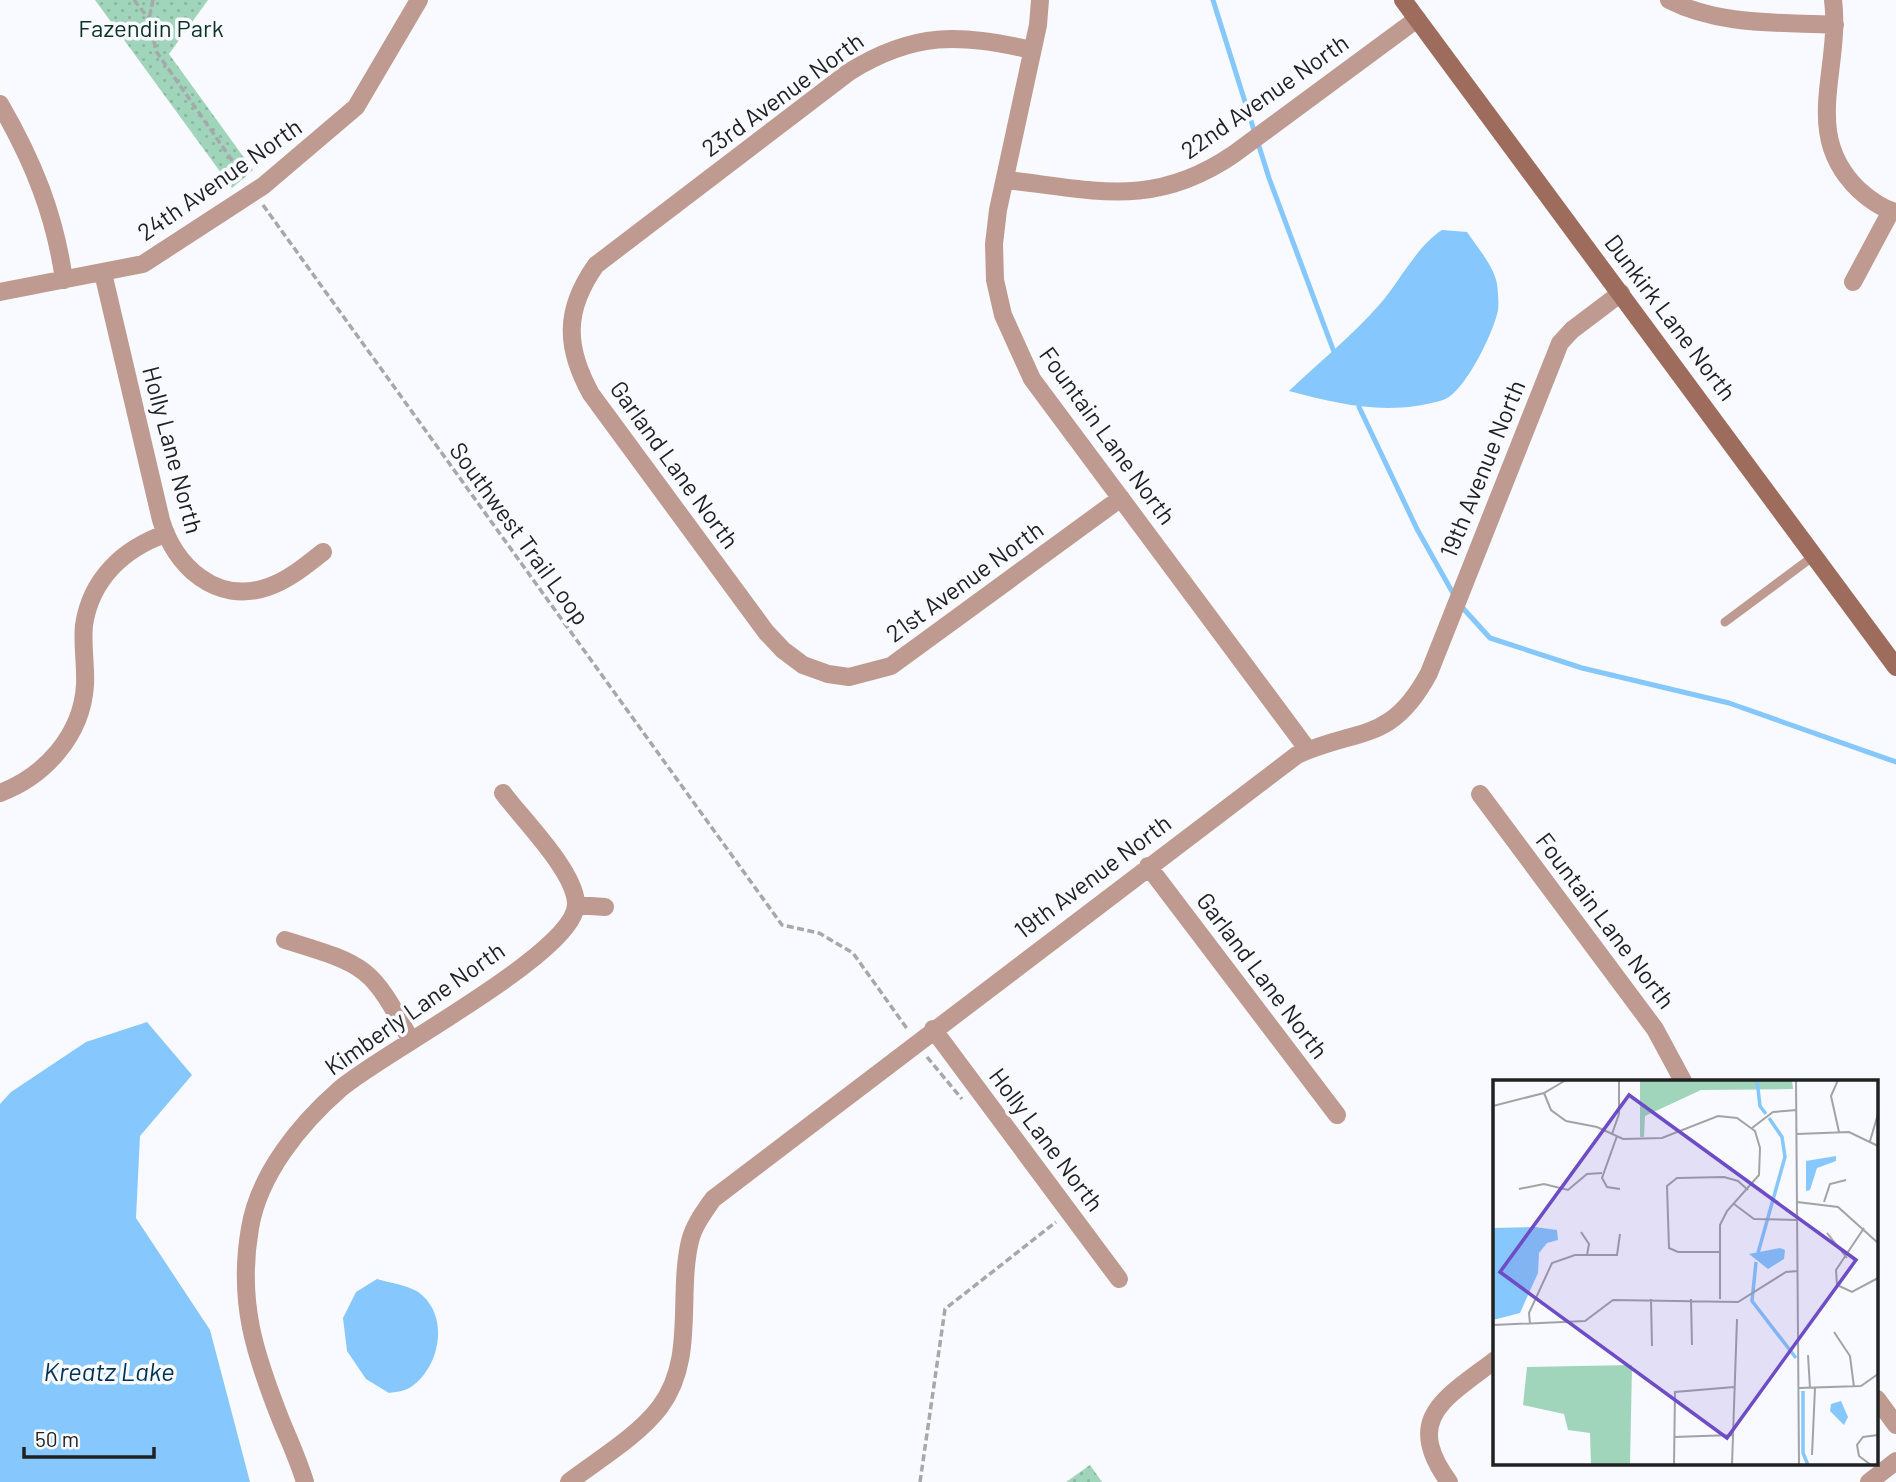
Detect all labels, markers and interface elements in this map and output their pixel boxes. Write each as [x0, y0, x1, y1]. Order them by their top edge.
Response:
park label: Fazendin Park [78, 13, 224, 42]
street label: 23rd Avenue North [696, 25, 869, 162]
street label: 22nd Avenue North [1175, 27, 1353, 164]
street label: 24th Avenue North [131, 111, 307, 246]
street label: Dunkirk Lane North [1599, 228, 1743, 406]
street label: Fountain Lane North [1034, 341, 1182, 530]
street label: Holly Lane North [137, 363, 210, 536]
street label: Garland Lane North [605, 375, 746, 554]
street label: 19th Avenue North [1433, 376, 1530, 561]
street label: Southwest Trail Loop [444, 436, 596, 630]
street label: 21st Avenue North [880, 514, 1048, 648]
street label: 19th Avenue North [1008, 808, 1176, 944]
street label: Fountain Lane North [1531, 826, 1682, 1014]
street label: Garland Lane North [1191, 886, 1335, 1064]
street label: Kimberly Lane North [319, 935, 510, 1081]
street label: Holly Lane North [984, 1062, 1111, 1217]
inset map [1493, 1080, 1878, 1464]
water label: Kreatz Lake [44, 1355, 174, 1386]
scale bar [24, 1416, 154, 1460]
text: 50 m [35, 1426, 79, 1451]

